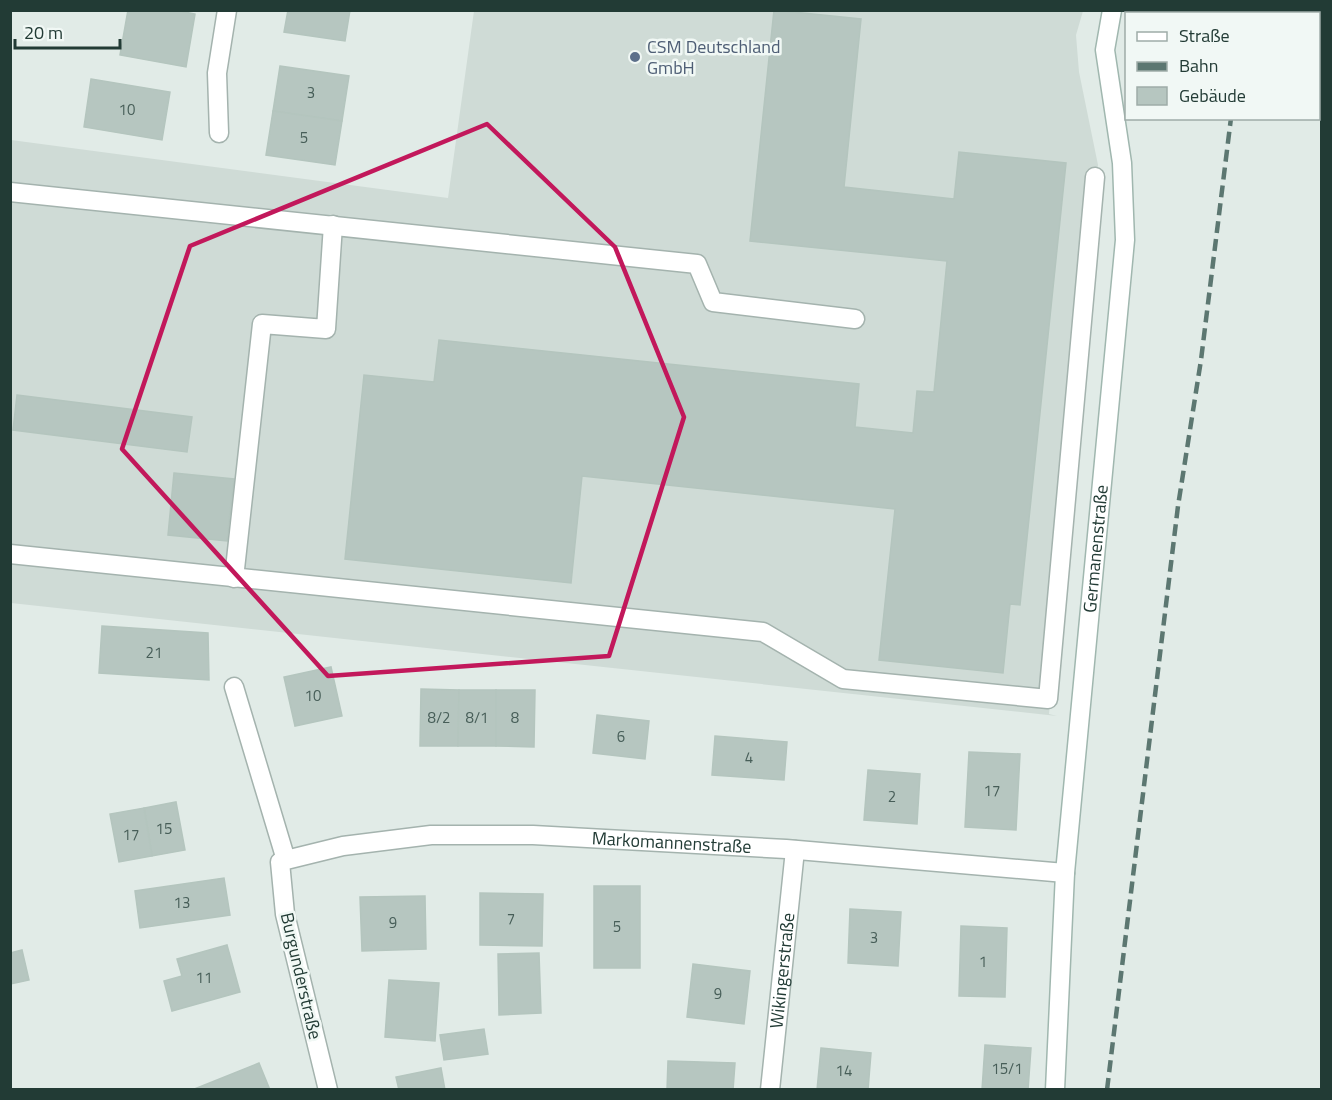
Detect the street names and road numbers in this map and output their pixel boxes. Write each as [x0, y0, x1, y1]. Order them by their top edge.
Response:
street label: Germanenstraße [1076, 483, 1115, 614]
street label: Markomannenstraße [591, 824, 752, 860]
street label: Burgunderstraße [274, 910, 329, 1042]
street label: Wikingerstraße [762, 911, 801, 1030]

